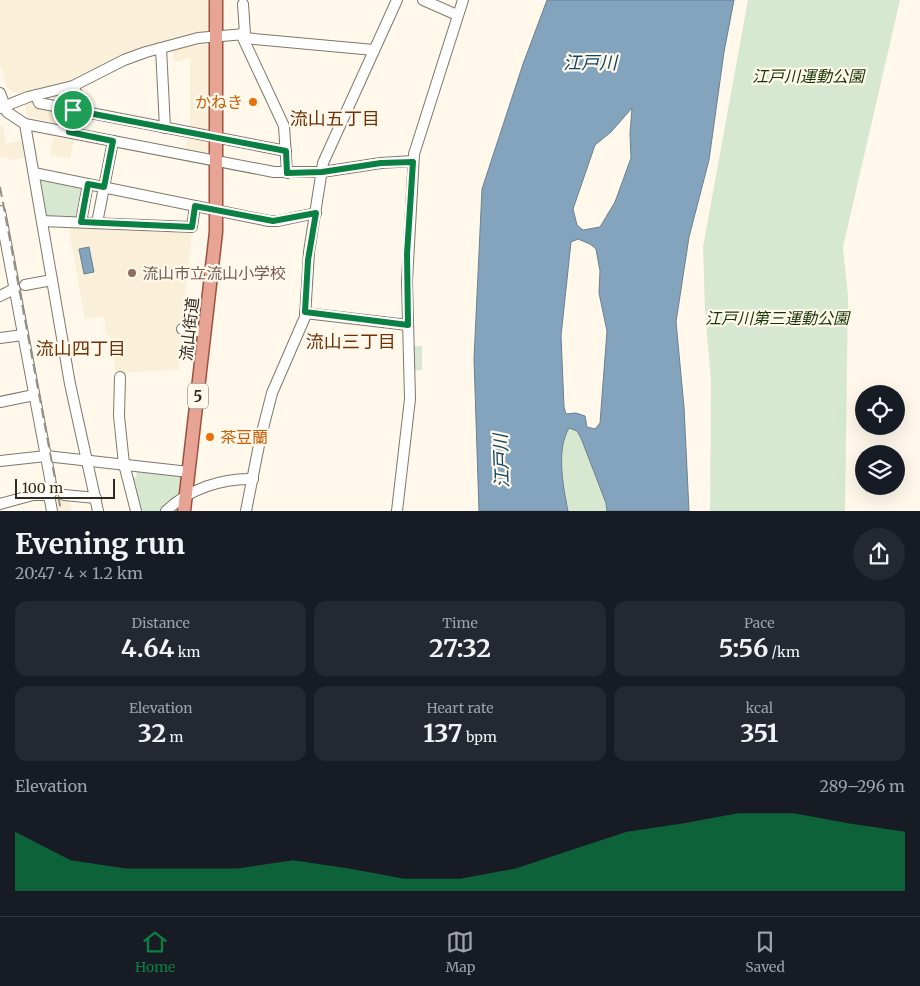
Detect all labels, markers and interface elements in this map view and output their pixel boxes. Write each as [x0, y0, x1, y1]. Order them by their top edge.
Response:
water label: 江戸川 [563, 51, 619, 74]
park label: 江戸川運動公園 [752, 66, 866, 86]
pin [52, 89, 94, 131]
place label: かねき [195, 92, 243, 112]
icon: arrive [59, 96, 87, 124]
marker: かねき [247, 96, 259, 108]
district label: 流山五丁目 [290, 107, 380, 130]
place label: 流山市立流山小学校 [142, 263, 286, 283]
marker: 流山市立流山小学校 [126, 267, 138, 279]
street label: 流山街道 [176, 296, 202, 362]
park label: 江戸川第三運動公園 [705, 308, 851, 328]
district label: 流山三丁目 [306, 330, 396, 353]
district label: 流山四丁目 [36, 337, 126, 360]
road number: 5 [188, 384, 208, 408]
map controls [855, 385, 905, 495]
button: locate [855, 385, 905, 435]
place label: 茶豆蘭 [220, 427, 268, 447]
marker: 茶豆蘭 [204, 431, 216, 443]
water label: 江戸川 [488, 432, 513, 488]
button: layers [855, 445, 905, 495]
scale bar [15, 476, 115, 499]
text: 100 m [22, 479, 63, 497]
text: Evening run [15, 526, 185, 562]
button: share [853, 528, 905, 580]
text: 20:47 · 4 × 1.2 km [15, 563, 143, 583]
text: Distance [131, 614, 190, 632]
text: Time [442, 614, 478, 632]
text: Pace [744, 614, 775, 632]
text: 4.64 [121, 632, 174, 664]
text: 27:32 [429, 632, 491, 664]
text: 5:56 [719, 632, 768, 664]
text: km [174, 643, 201, 661]
text: /km [768, 643, 800, 661]
text: Elevation [129, 699, 192, 717]
text: Heart rate [426, 699, 493, 717]
text: kcal [746, 699, 773, 717]
text: 32 [138, 717, 166, 749]
text: 137 [423, 717, 463, 749]
text: 351 [740, 717, 778, 749]
text: m [166, 728, 183, 746]
text: bpm [463, 728, 497, 746]
text: Elevation [15, 776, 88, 796]
text: 289–296 m [819, 776, 905, 796]
tab: Home [135, 928, 175, 976]
tab: Map [445, 928, 475, 976]
tab: Saved [745, 928, 785, 976]

